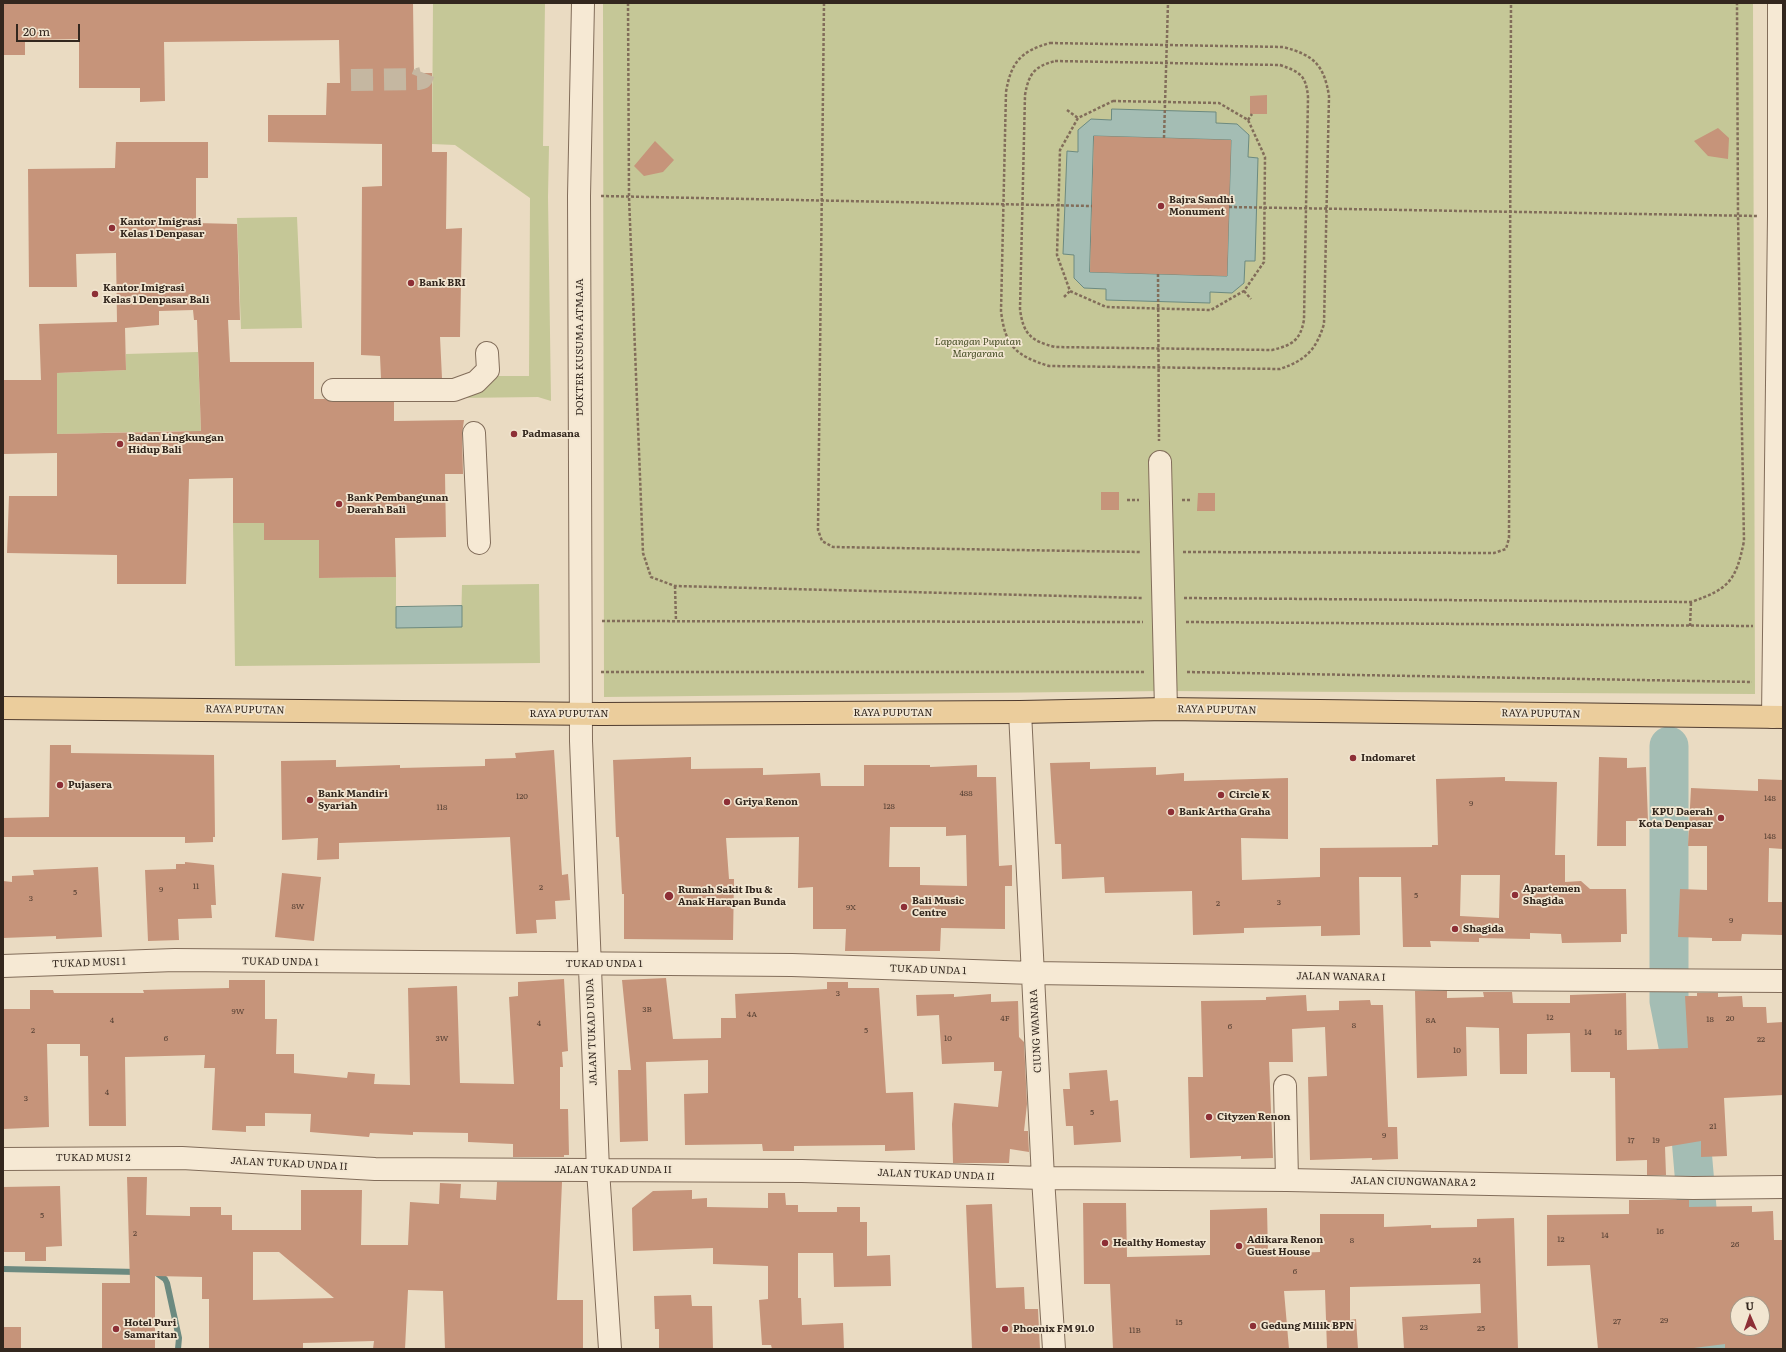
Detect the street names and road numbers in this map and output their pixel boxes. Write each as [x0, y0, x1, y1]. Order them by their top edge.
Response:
street label: DOKTER KUSUMA ATMAJA [574, 278, 586, 416]
street label: RAYA PUPUTAN [205, 703, 285, 717]
street label: RAYA PUPUTAN [1177, 703, 1257, 717]
street label: RAYA PUPUTAN [853, 707, 933, 719]
street label: RAYA PUPUTAN [1501, 707, 1581, 721]
street label: RAYA PUPUTAN [529, 708, 609, 720]
street label: TUKAD UNDA 1 [241, 955, 319, 969]
street label: TUKAD MUSI 1 [52, 956, 126, 970]
street label: TUKAD UNDA 1 [565, 958, 643, 970]
street label: TUKAD UNDA 1 [889, 963, 967, 977]
street label: JALAN WANARA I [1296, 970, 1386, 984]
street label: JALAN TUKAD UNDA [584, 978, 600, 1086]
street label: CIUNG WANARA [1028, 989, 1044, 1073]
street label: TUKAD MUSI 2 [55, 1152, 131, 1164]
street label: JALAN TUKAD UNDA II [230, 1155, 348, 1173]
street label: JALAN TUKAD UNDA II [554, 1164, 672, 1176]
street label: JALAN TUKAD UNDA II [877, 1167, 995, 1183]
street label: JALAN CIUNGWANARA 2 [1350, 1175, 1476, 1189]

